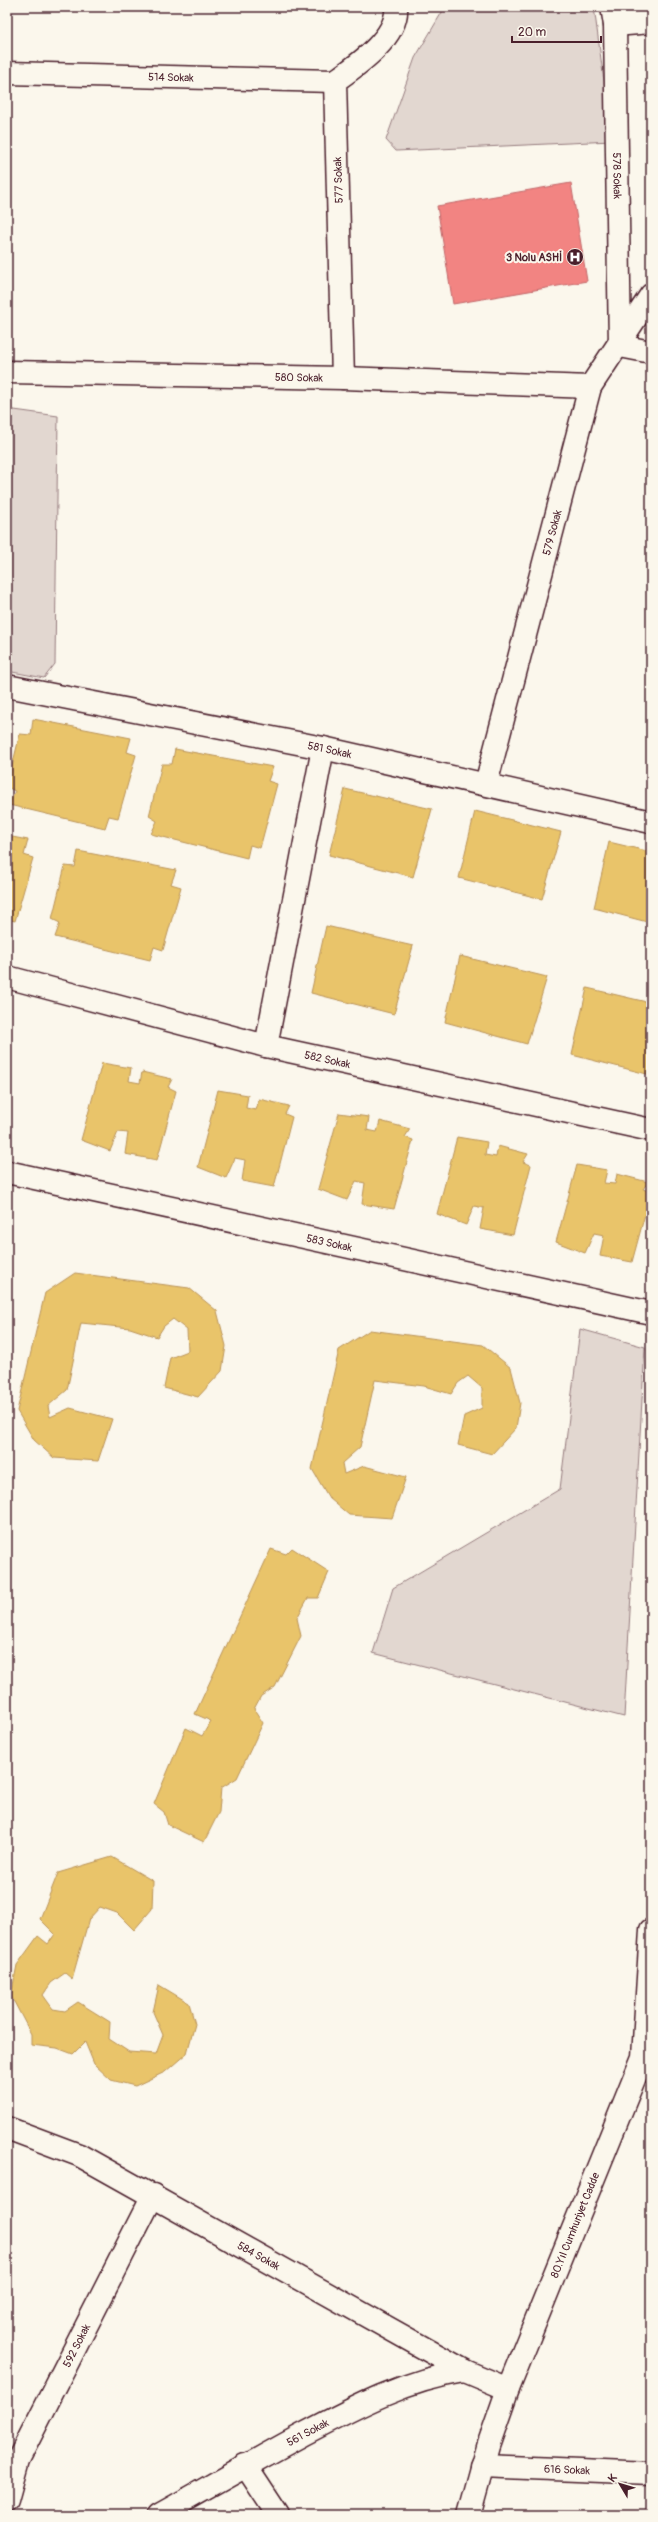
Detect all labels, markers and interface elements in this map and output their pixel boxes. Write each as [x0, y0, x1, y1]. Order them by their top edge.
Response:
scale bar [512, 18, 601, 44]
text: 20 m [518, 25, 547, 40]
street label: 514 Sokak [148, 70, 194, 85]
street label: 578 Sokak [610, 152, 624, 199]
street label: 577 Sokak [331, 156, 346, 203]
hospital icon: 3 Nolu ASHİ [565, 247, 585, 267]
place label: 3 Nolu ASHİ [506, 250, 562, 264]
street label: 580 Sokak [275, 371, 324, 385]
street label: 579 Sokak [540, 508, 565, 557]
street label: 581 Sokak [306, 739, 353, 761]
street label: 582 Sokak [303, 1049, 352, 1071]
street label: 583 Sokak [305, 1232, 354, 1254]
street label: 80.Yıl Cumhuriyet Cadde [548, 2170, 603, 2280]
street label: 584 Sokak [235, 2239, 283, 2273]
street label: 592 Sokak [60, 2322, 93, 2370]
street label: 561 Sokak [284, 2416, 331, 2449]
street label: 616 Sokak [544, 2463, 591, 2477]
north arrow [600, 2464, 640, 2504]
text: K [605, 2471, 620, 2485]

